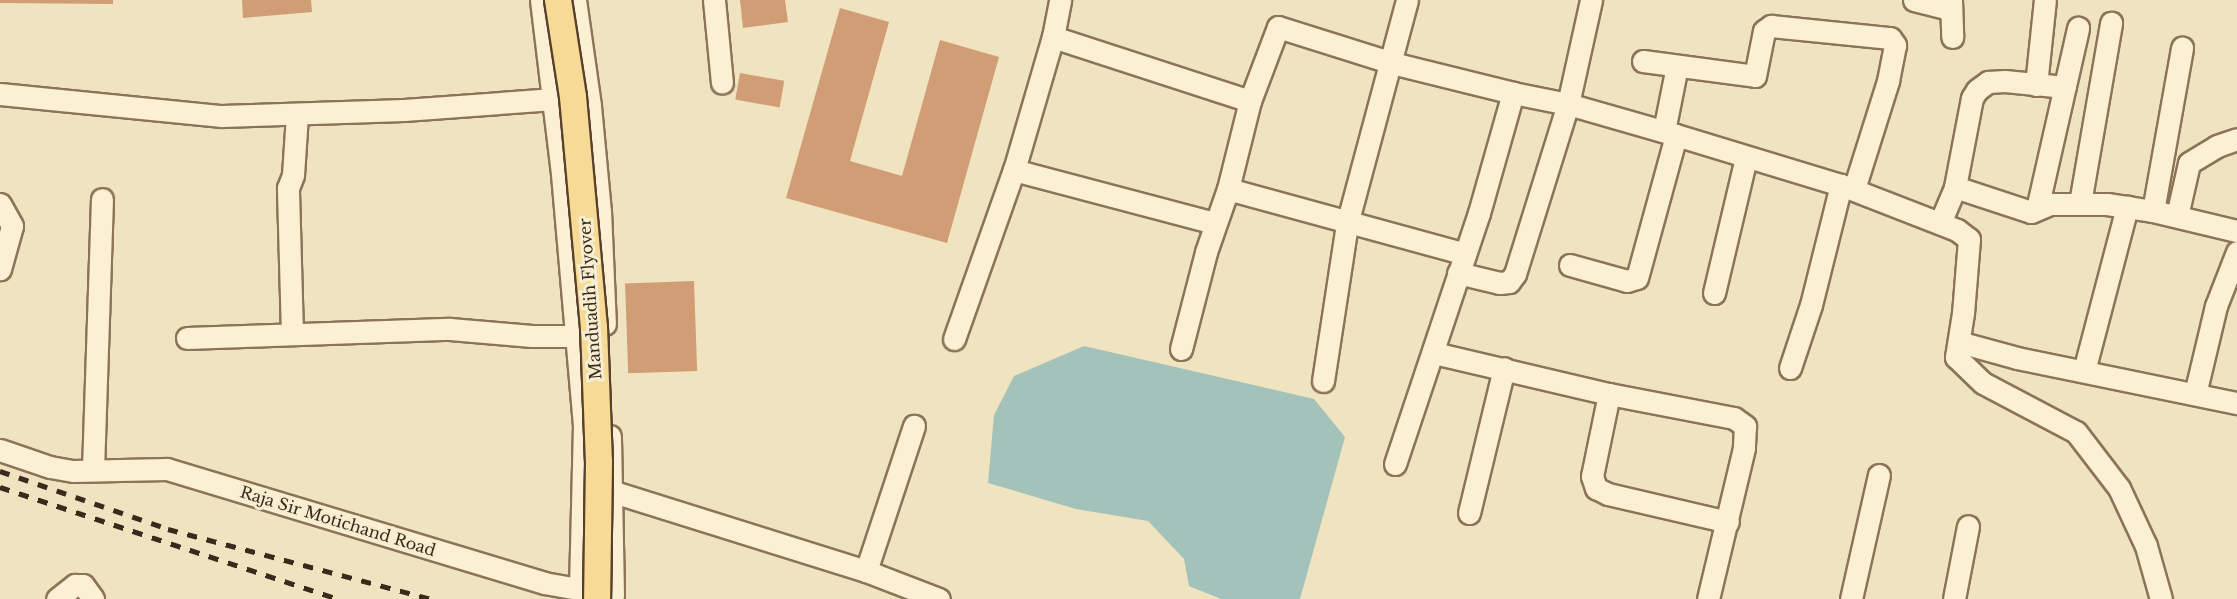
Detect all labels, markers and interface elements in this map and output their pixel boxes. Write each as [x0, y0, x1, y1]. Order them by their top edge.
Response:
street label: Manduadih Flyover [575, 218, 605, 380]
street label: Raja Sir Motichand Road [238, 482, 438, 560]

